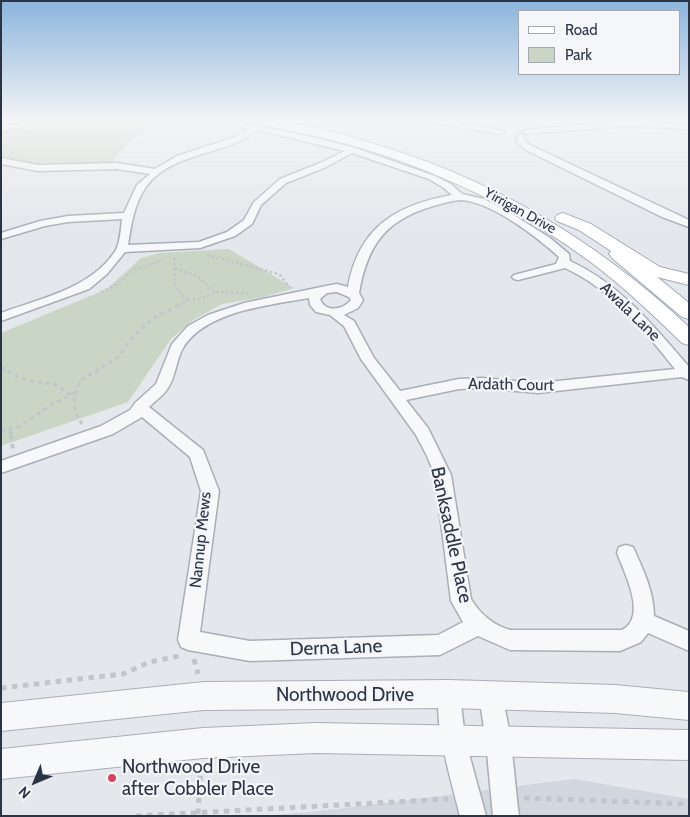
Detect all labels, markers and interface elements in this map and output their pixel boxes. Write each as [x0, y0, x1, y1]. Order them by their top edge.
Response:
legend [518, 10, 680, 75]
text: Road [565, 21, 598, 39]
text: Park [565, 46, 592, 64]
street label: Yirrigan Drive [481, 184, 559, 238]
street label: Awala Lane [596, 279, 664, 345]
street label: Ardath Court [468, 375, 554, 395]
street label: Banksaddle Place [425, 465, 477, 605]
street label: Nannup Mews [186, 491, 216, 589]
street label: Derna Lane [289, 635, 383, 661]
street label: Northwood Drive [276, 684, 414, 706]
place label: Northwood Drive after Cobbler Place [122, 756, 274, 800]
north arrow [10, 757, 60, 807]
marker: Northwood Drive after Cobbler Place [106, 772, 118, 784]
text: N [15, 783, 34, 802]

